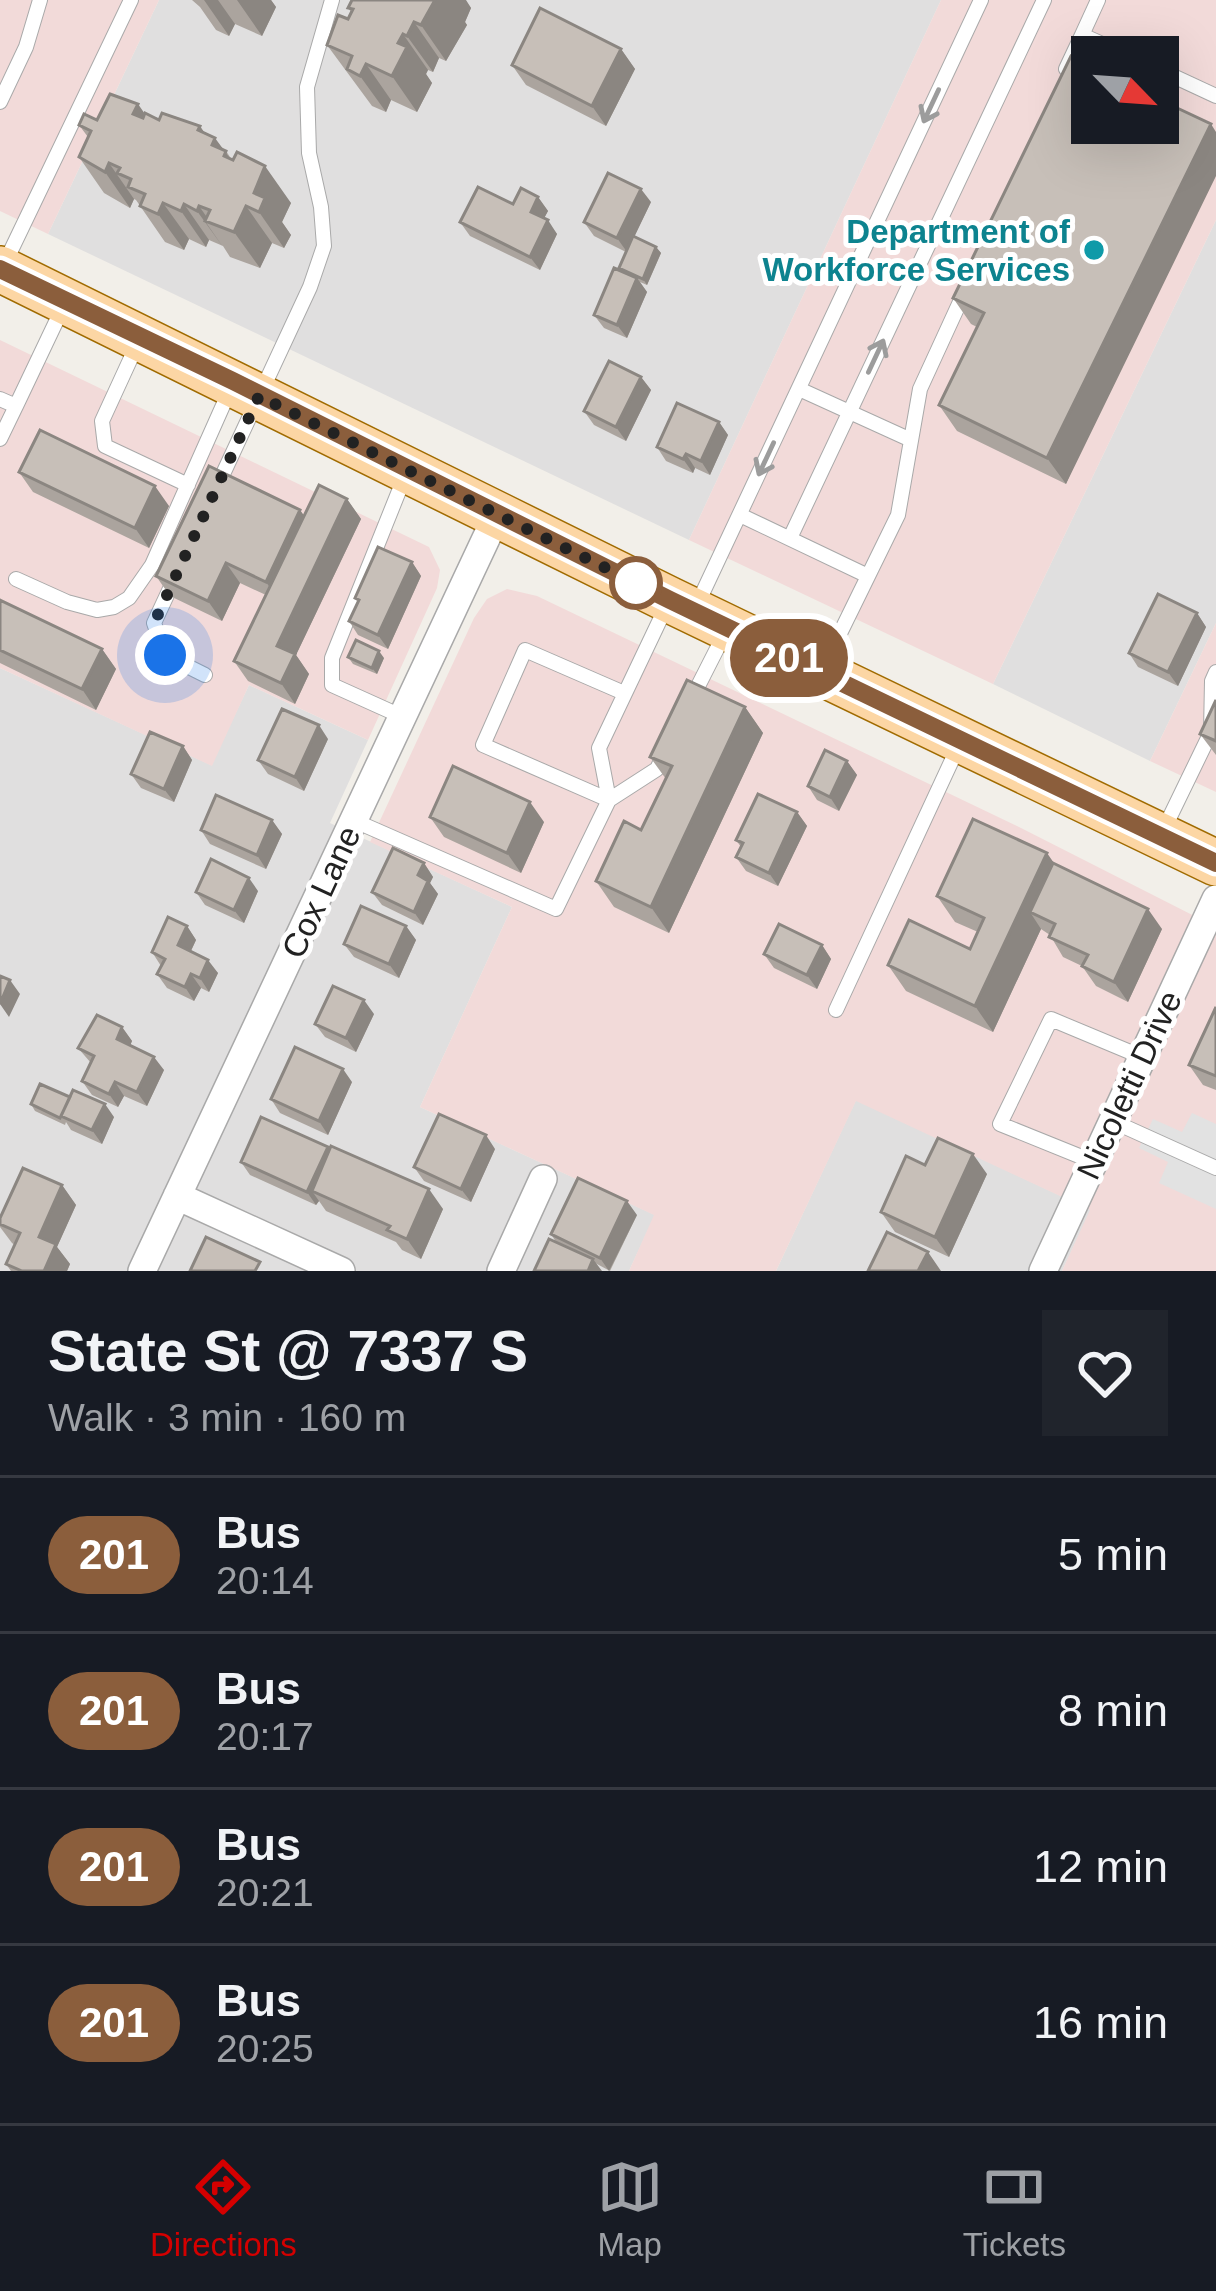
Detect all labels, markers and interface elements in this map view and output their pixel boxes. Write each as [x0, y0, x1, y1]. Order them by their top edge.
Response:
north arrow [1071, 36, 1179, 144]
map controls [1071, 36, 1179, 144]
one-way arrow [919, 87, 941, 123]
place label: Department of Workforce Services [762, 213, 1071, 288]
marker: Department of Workforce Services [1081, 237, 1107, 263]
one-way arrow [866, 339, 888, 375]
one-way arrow [754, 440, 776, 476]
unlabelled marker [611, 558, 661, 608]
line badge: 201 [720, 619, 858, 697]
your location [135, 625, 195, 685]
text: 201 [754, 634, 824, 681]
street label: Cox Lane [274, 820, 368, 964]
street label: Nicoletti Drive [1069, 985, 1189, 1185]
button: heart [1042, 1310, 1168, 1436]
text: State St @ 7337 S [48, 1319, 528, 1383]
text: Walk · 3 min · 160 m [48, 1396, 406, 1439]
text: Bus [216, 1507, 301, 1558]
text: 5 min [1058, 1529, 1168, 1580]
text: 201 [79, 1531, 149, 1578]
text: 20:14 [216, 1559, 314, 1602]
text: Bus [216, 1663, 301, 1714]
text: 8 min [1058, 1685, 1168, 1736]
text: 201 [79, 1687, 149, 1734]
text: 20:17 [216, 1715, 314, 1758]
text: Bus [216, 1819, 301, 1870]
text: 12 min [1033, 1841, 1168, 1892]
text: 201 [79, 1843, 149, 1890]
text: 20:21 [216, 1871, 314, 1914]
text: Bus [216, 1975, 301, 2026]
text: 16 min [1033, 1997, 1168, 2048]
text: 201 [79, 1999, 149, 2046]
text: 20:25 [216, 2027, 314, 2070]
tab: Directions [150, 2154, 297, 2264]
tab: Map [597, 2154, 663, 2264]
tab: Tickets [963, 2154, 1066, 2264]

